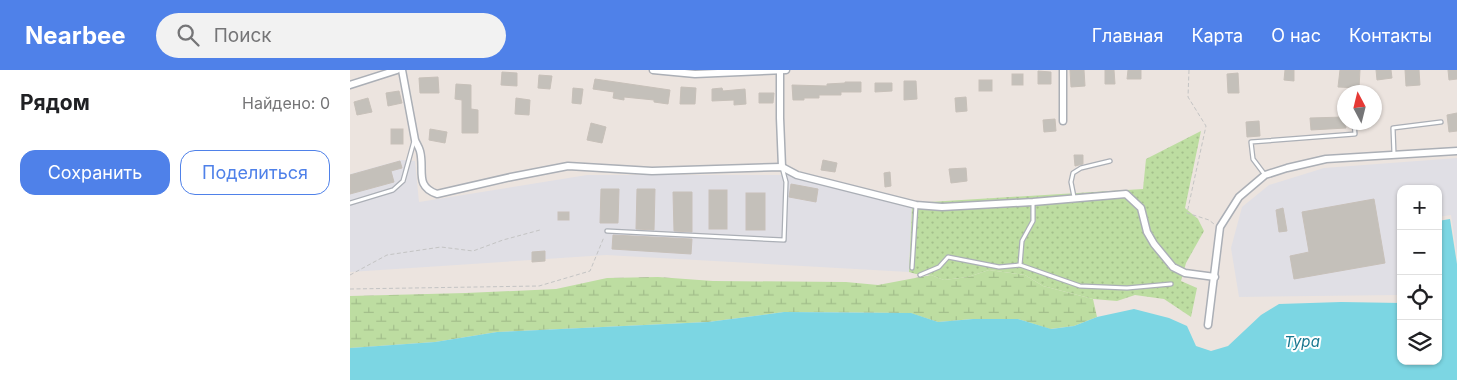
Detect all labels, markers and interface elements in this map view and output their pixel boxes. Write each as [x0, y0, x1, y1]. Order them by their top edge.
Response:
search box [156, 13, 506, 58]
text: Nearbee [25, 21, 126, 50]
icon: search [174, 21, 202, 49]
text: Поиск [214, 24, 272, 47]
text: Главная [1092, 25, 1163, 46]
text: Карта [1191, 25, 1243, 46]
text: О нас [1271, 25, 1321, 46]
text: Контакты [1349, 25, 1432, 46]
north arrow [1337, 85, 1382, 130]
text: Рядом [20, 90, 90, 115]
text: Найдено: 0 [242, 93, 330, 113]
button: Сохранить [20, 150, 170, 195]
button: Поделиться [180, 150, 330, 195]
map controls [1397, 185, 1442, 365]
button: + [1397, 185, 1442, 230]
button: − [1397, 230, 1442, 275]
button: locate [1397, 275, 1442, 320]
button: layers [1397, 320, 1442, 365]
water label: Тура [1284, 332, 1320, 351]

